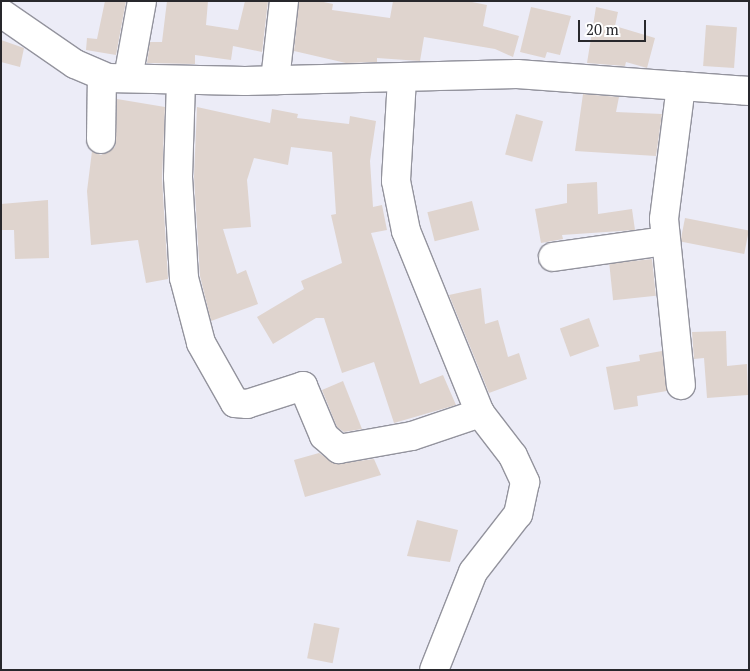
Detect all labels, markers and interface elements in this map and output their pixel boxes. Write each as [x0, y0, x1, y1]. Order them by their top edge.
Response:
scale bar [580, 10, 648, 42]
text: 20 m [586, 19, 619, 39]

